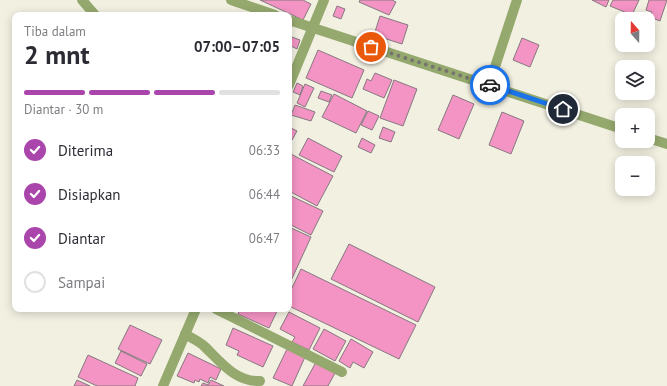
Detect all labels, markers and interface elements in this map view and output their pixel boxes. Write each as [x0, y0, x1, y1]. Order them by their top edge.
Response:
north arrow [615, 12, 655, 52]
map controls [615, 12, 655, 196]
text: Tiba dalam [24, 23, 86, 40]
pin [354, 30, 388, 64]
icon: bag [360, 36, 382, 58]
text: 07:00–07:05 [194, 37, 280, 56]
text: 2 mnt [24, 38, 90, 71]
button: layers [615, 60, 655, 100]
courier [470, 65, 510, 105]
icon: car [479, 74, 501, 96]
pin [546, 92, 580, 126]
icon: home [552, 98, 574, 120]
text: Diantar · 30 m [24, 101, 103, 118]
button: + [615, 108, 655, 148]
icon: check [24, 139, 46, 161]
text: Diterima [58, 141, 113, 160]
text: 06:33 [249, 142, 280, 159]
button: − [615, 156, 655, 196]
icon: check [24, 183, 46, 205]
text: Disiapkan [58, 185, 121, 204]
text: 06:44 [249, 186, 280, 203]
icon: check [24, 227, 46, 249]
text: Diantar [58, 229, 105, 248]
text: 06:47 [249, 230, 280, 247]
text: Sampai [58, 273, 105, 292]

